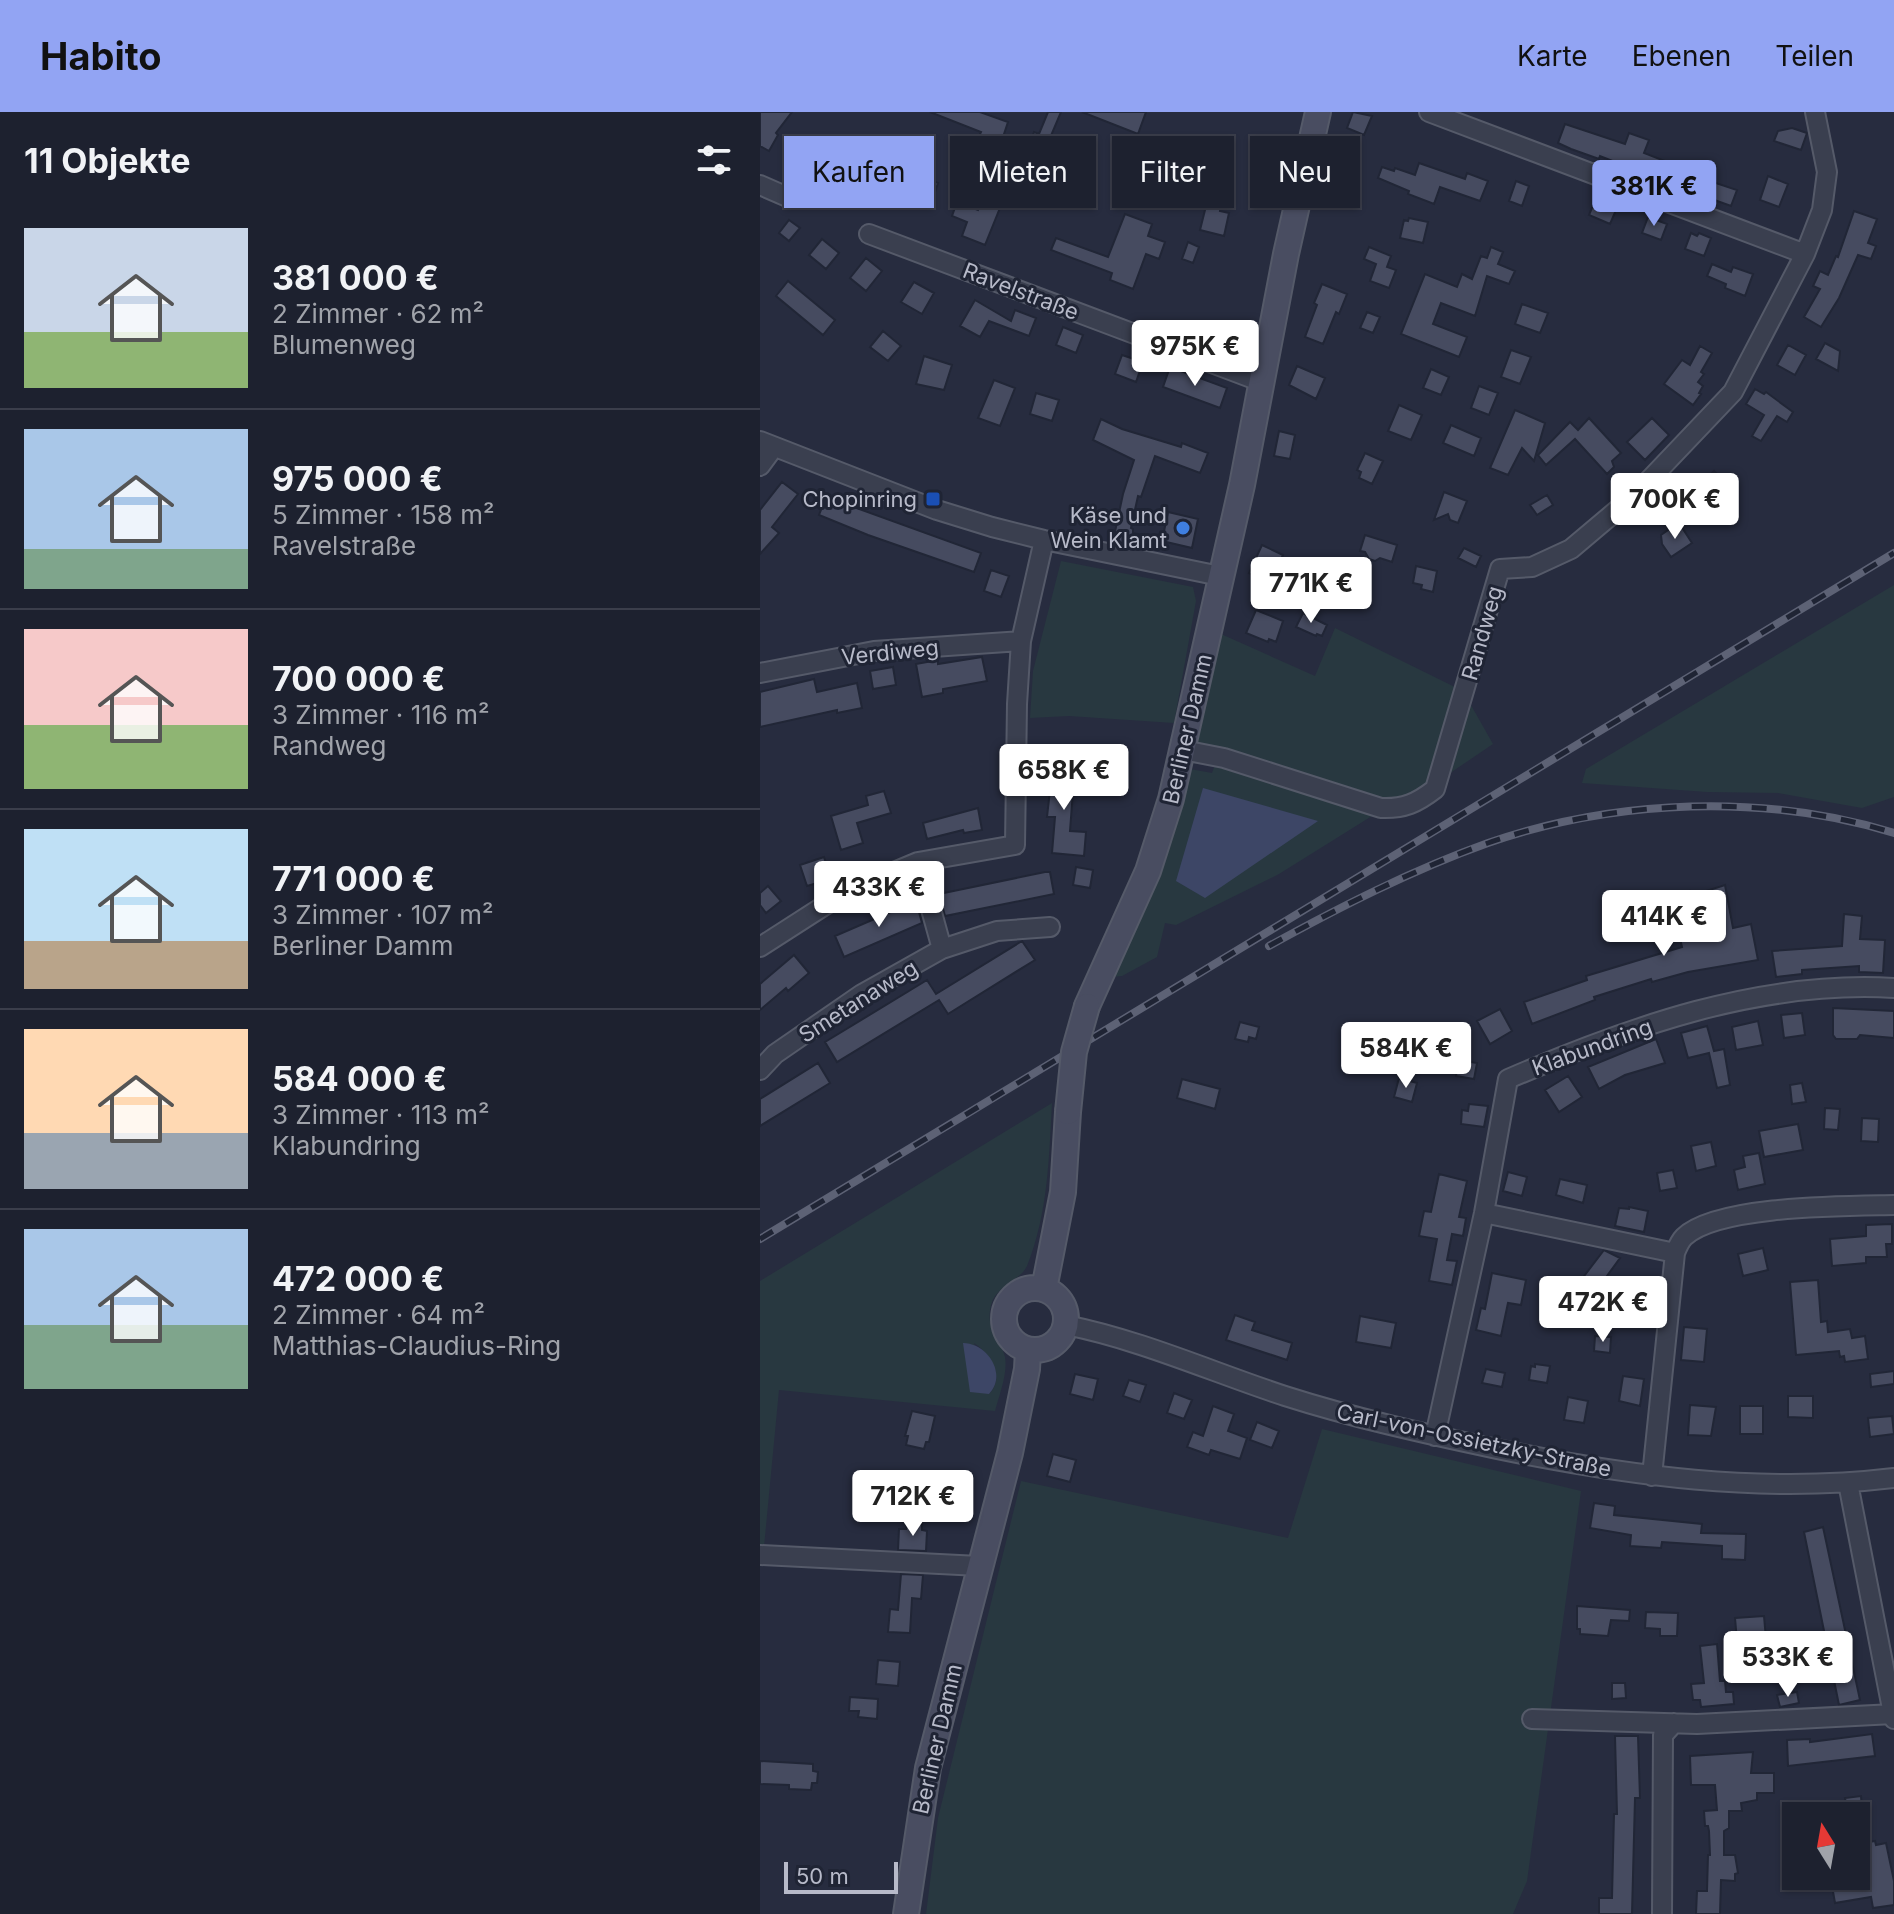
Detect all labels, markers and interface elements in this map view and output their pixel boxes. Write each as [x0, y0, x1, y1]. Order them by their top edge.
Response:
text: Habito [40, 33, 162, 79]
text: Karte [1517, 39, 1588, 73]
text: Ebenen [1632, 39, 1731, 73]
text: Teilen [1775, 39, 1854, 73]
chip: Kaufen [784, 136, 934, 208]
chip: Mieten [950, 136, 1096, 208]
chip: Filter [1112, 136, 1234, 208]
chip: Neu [1250, 136, 1360, 208]
icon: filters [692, 138, 736, 182]
text: 11 Objekte [24, 140, 191, 181]
pin: 381K € [1589, 160, 1719, 228]
text: 381K € [1610, 170, 1698, 201]
text: 381 000 € [272, 257, 439, 298]
street label: Ravelstraße [959, 257, 1083, 325]
icon: home [88, 260, 184, 356]
text: 2 Zimmer · 62 m² [272, 298, 484, 329]
pin: 975K € [1130, 320, 1260, 388]
text: Blumenweg [272, 329, 416, 360]
text: 975K € [1150, 330, 1240, 361]
text: 975 000 € [272, 458, 443, 499]
icon: home [88, 461, 184, 557]
pin: 700K € [1610, 473, 1740, 541]
text: 700K € [1629, 483, 1721, 514]
place label: Chopinring [802, 486, 917, 512]
marker: Chopinring [924, 490, 942, 508]
text: 5 Zimmer · 158 m² [272, 499, 494, 530]
place label: Käse und Wein Klamt [1050, 502, 1167, 553]
marker: Käse und Wein Klamt [1174, 519, 1192, 537]
text: Ravelstraße [272, 530, 416, 561]
pin: 771K € [1246, 557, 1376, 625]
text: 771K € [1269, 567, 1353, 598]
street label: Randweg [1456, 583, 1508, 683]
street label: Verdiweg [840, 634, 940, 670]
street label: Berliner Damm [1157, 651, 1217, 807]
text: 700 000 € [272, 658, 445, 699]
icon: home [88, 661, 184, 757]
text: 3 Zimmer · 116 m² [272, 699, 489, 730]
text: Randweg [272, 730, 386, 761]
pin: 658K € [999, 744, 1129, 812]
text: 658K € [1017, 754, 1111, 785]
text: 771 000 € [272, 858, 435, 899]
icon: home [88, 861, 184, 957]
pin: 433K € [814, 861, 944, 929]
text: 433K € [832, 871, 926, 902]
pin: 414K € [1599, 890, 1729, 958]
text: 3 Zimmer · 107 m² [272, 899, 493, 930]
text: 414K € [1620, 900, 1708, 931]
text: Berliner Damm [272, 930, 454, 961]
street label: Smetanaweg [794, 954, 922, 1048]
street label: Klabundring [1528, 1013, 1656, 1081]
pin: 584K € [1341, 1022, 1471, 1090]
text: 584K € [1359, 1032, 1453, 1063]
text: 584 000 € [272, 1058, 447, 1099]
icon: home [88, 1061, 184, 1157]
text: 3 Zimmer · 113 m² [272, 1099, 489, 1130]
text: Klabundring [272, 1130, 421, 1161]
text: 472 000 € [272, 1258, 444, 1299]
icon: home [88, 1261, 184, 1357]
pin: 472K € [1538, 1276, 1668, 1344]
text: 472K € [1557, 1286, 1649, 1317]
text: 2 Zimmer · 64 m² [272, 1299, 485, 1330]
text: Matthias-Claudius-Ring [272, 1330, 561, 1361]
street label: Carl-von-Ossietzky-Straße [1334, 1398, 1614, 1482]
pin: 712K € [848, 1470, 978, 1538]
text: 712K € [870, 1480, 956, 1511]
pin: 533K € [1723, 1631, 1853, 1699]
text: 533K € [1742, 1641, 1834, 1672]
street label: Berliner Damm [907, 1661, 967, 1817]
north arrow [1782, 1802, 1870, 1890]
map controls [1782, 1802, 1870, 1890]
scale bar [784, 1858, 898, 1894]
text: 50 m [796, 1863, 849, 1889]

